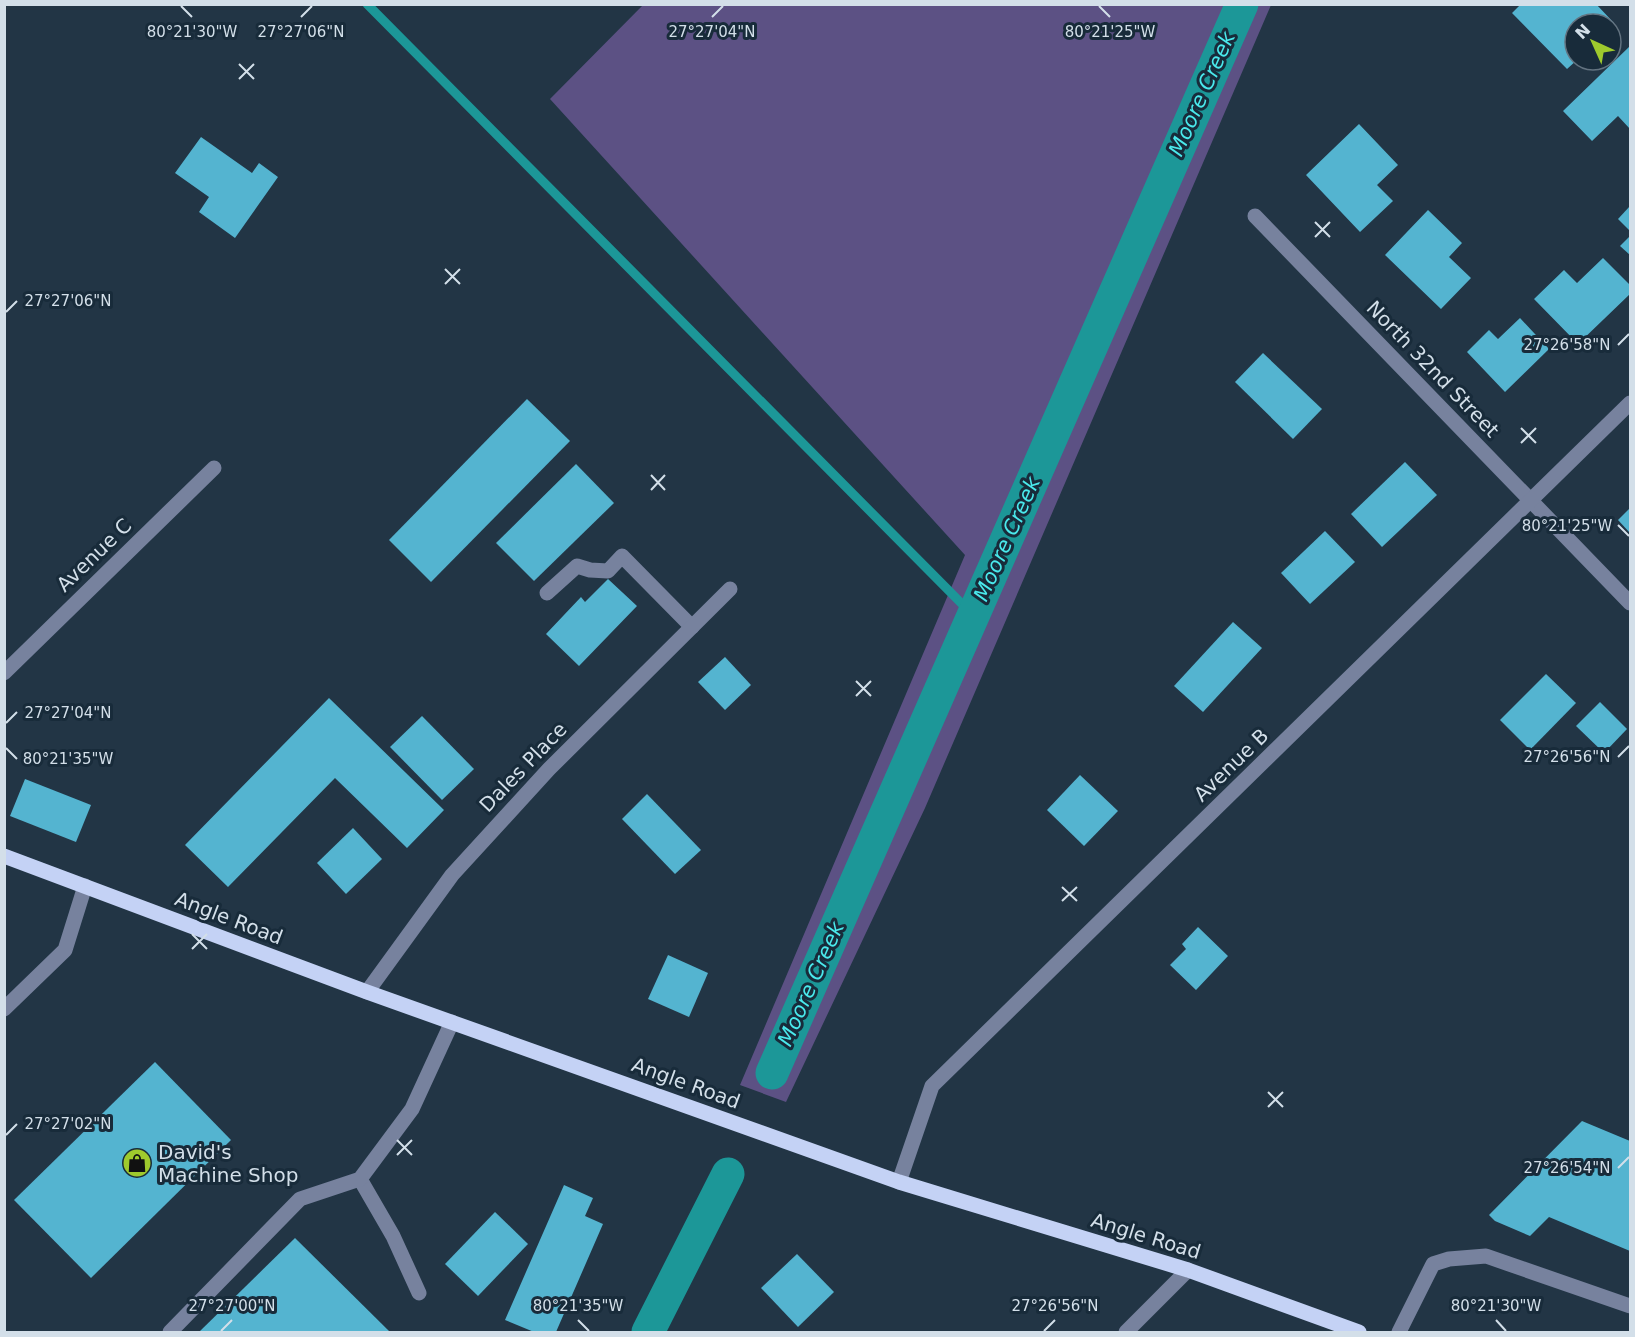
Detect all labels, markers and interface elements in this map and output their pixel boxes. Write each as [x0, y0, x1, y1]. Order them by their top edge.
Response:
north arrow [1563, 12, 1623, 72]
text: N [1571, 20, 1594, 43]
text: 80°21'30"W [147, 23, 237, 41]
text: 27°27'06"N [257, 23, 345, 41]
text: 27°27'04"N [668, 23, 756, 41]
text: 80°21'25"W [1065, 23, 1155, 41]
water label: Moore Creek [1164, 27, 1240, 160]
text: 27°27'06"N [24, 292, 112, 310]
street label: North 32nd Street [1362, 296, 1504, 442]
text: 27°26'58"N [1523, 336, 1611, 354]
water label: Moore Creek [969, 472, 1045, 605]
street label: Avenue C [52, 513, 136, 597]
text: 80°21'25"W [1522, 517, 1612, 535]
text: 27°27'04"N [24, 704, 112, 722]
street label: Dales Place [474, 717, 572, 817]
street label: Avenue B [1189, 724, 1273, 806]
text: 27°26'56"N [1523, 748, 1611, 766]
text: 80°21'35"W [23, 750, 113, 768]
street label: Angle Road [172, 886, 286, 950]
water label: Moore Creek [773, 917, 849, 1050]
street label: Angle Road [629, 1052, 743, 1114]
text: 27°27'02"N [24, 1115, 112, 1133]
place label: David's Machine Shop [158, 1140, 298, 1187]
shop icon: David's Machine Shop [121, 1147, 153, 1179]
text: 27°26'54"N [1523, 1159, 1611, 1177]
street label: Angle Road [1088, 1208, 1204, 1264]
text: 27°27'00"N [188, 1297, 276, 1315]
text: 80°21'35"W [533, 1297, 623, 1315]
text: 27°26'56"N [1011, 1297, 1099, 1315]
text: 80°21'30"W [1451, 1297, 1541, 1315]

